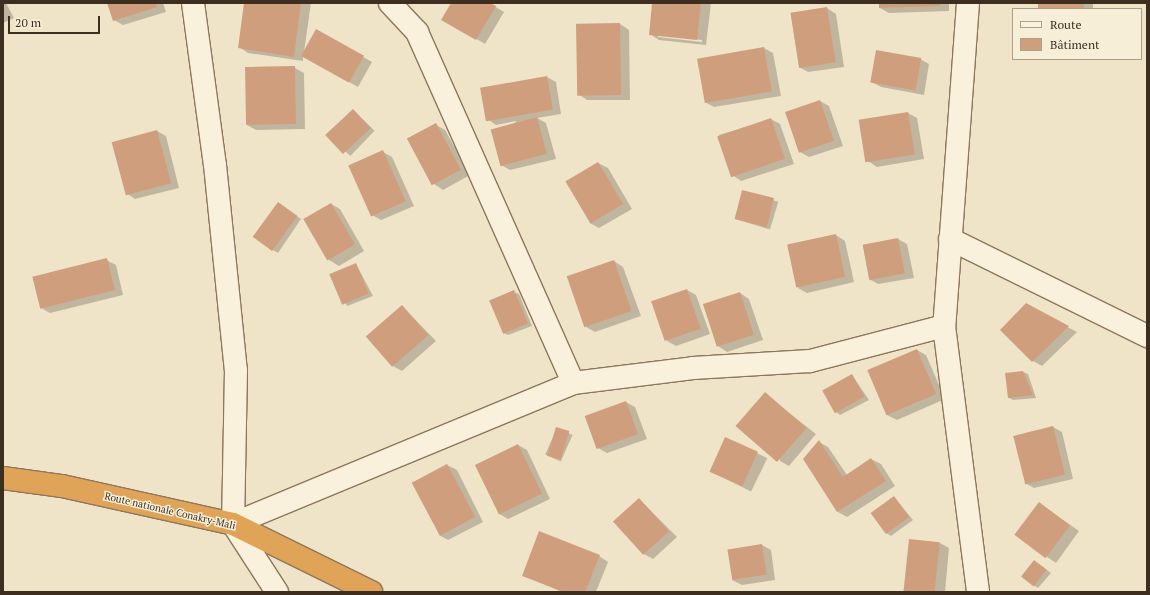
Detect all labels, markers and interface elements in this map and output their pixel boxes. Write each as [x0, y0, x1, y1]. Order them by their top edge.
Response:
scale bar [10, 8, 102, 34]
legend [1012, 8, 1142, 60]
text: 20 m [15, 15, 41, 30]
text: Route [1050, 17, 1081, 32]
text: Bâtiment [1050, 37, 1099, 52]
street label: Route nationale Conakry-Mali [103, 490, 237, 532]

